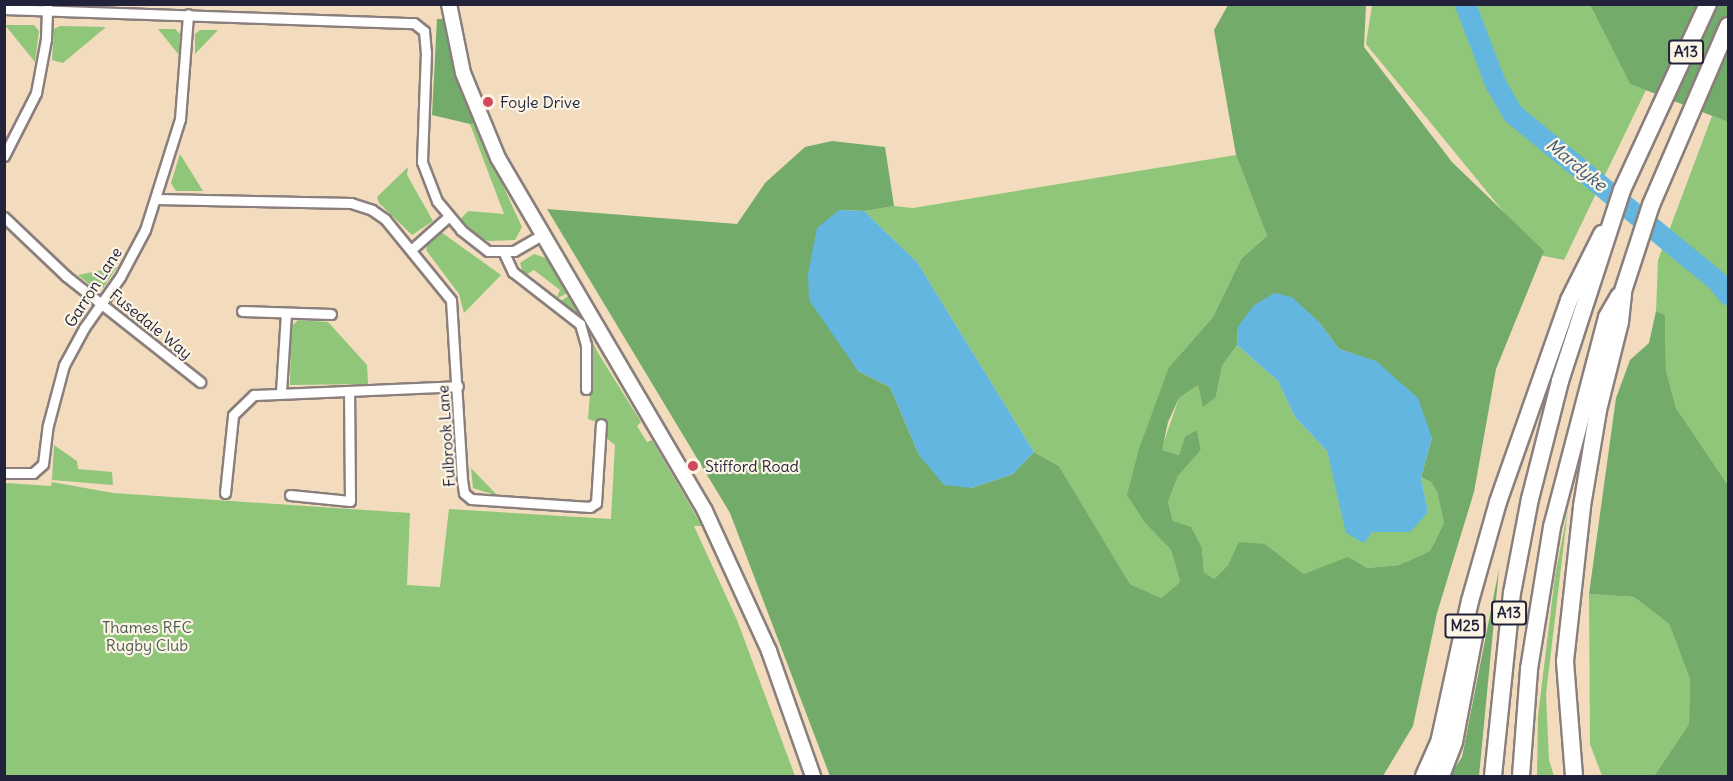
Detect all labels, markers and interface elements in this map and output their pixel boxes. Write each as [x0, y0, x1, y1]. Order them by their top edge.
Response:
road number: A13 [1668, 40, 1704, 64]
place label: Foyle Drive [500, 92, 580, 112]
marker: Foyle Drive [481, 95, 495, 109]
water label: Mardyke [1541, 134, 1611, 196]
street label: Garron Lane [60, 243, 126, 331]
street label: Fusedale Way [106, 285, 196, 363]
street label: Fulbrook Lane [433, 384, 459, 488]
place label: Stifford Road [705, 456, 799, 476]
marker: Stifford Road [686, 459, 700, 473]
road number: A13 [1491, 601, 1527, 625]
road number: M25 [1444, 614, 1486, 638]
park label: Thames RFC Rugby Club [102, 617, 192, 655]

